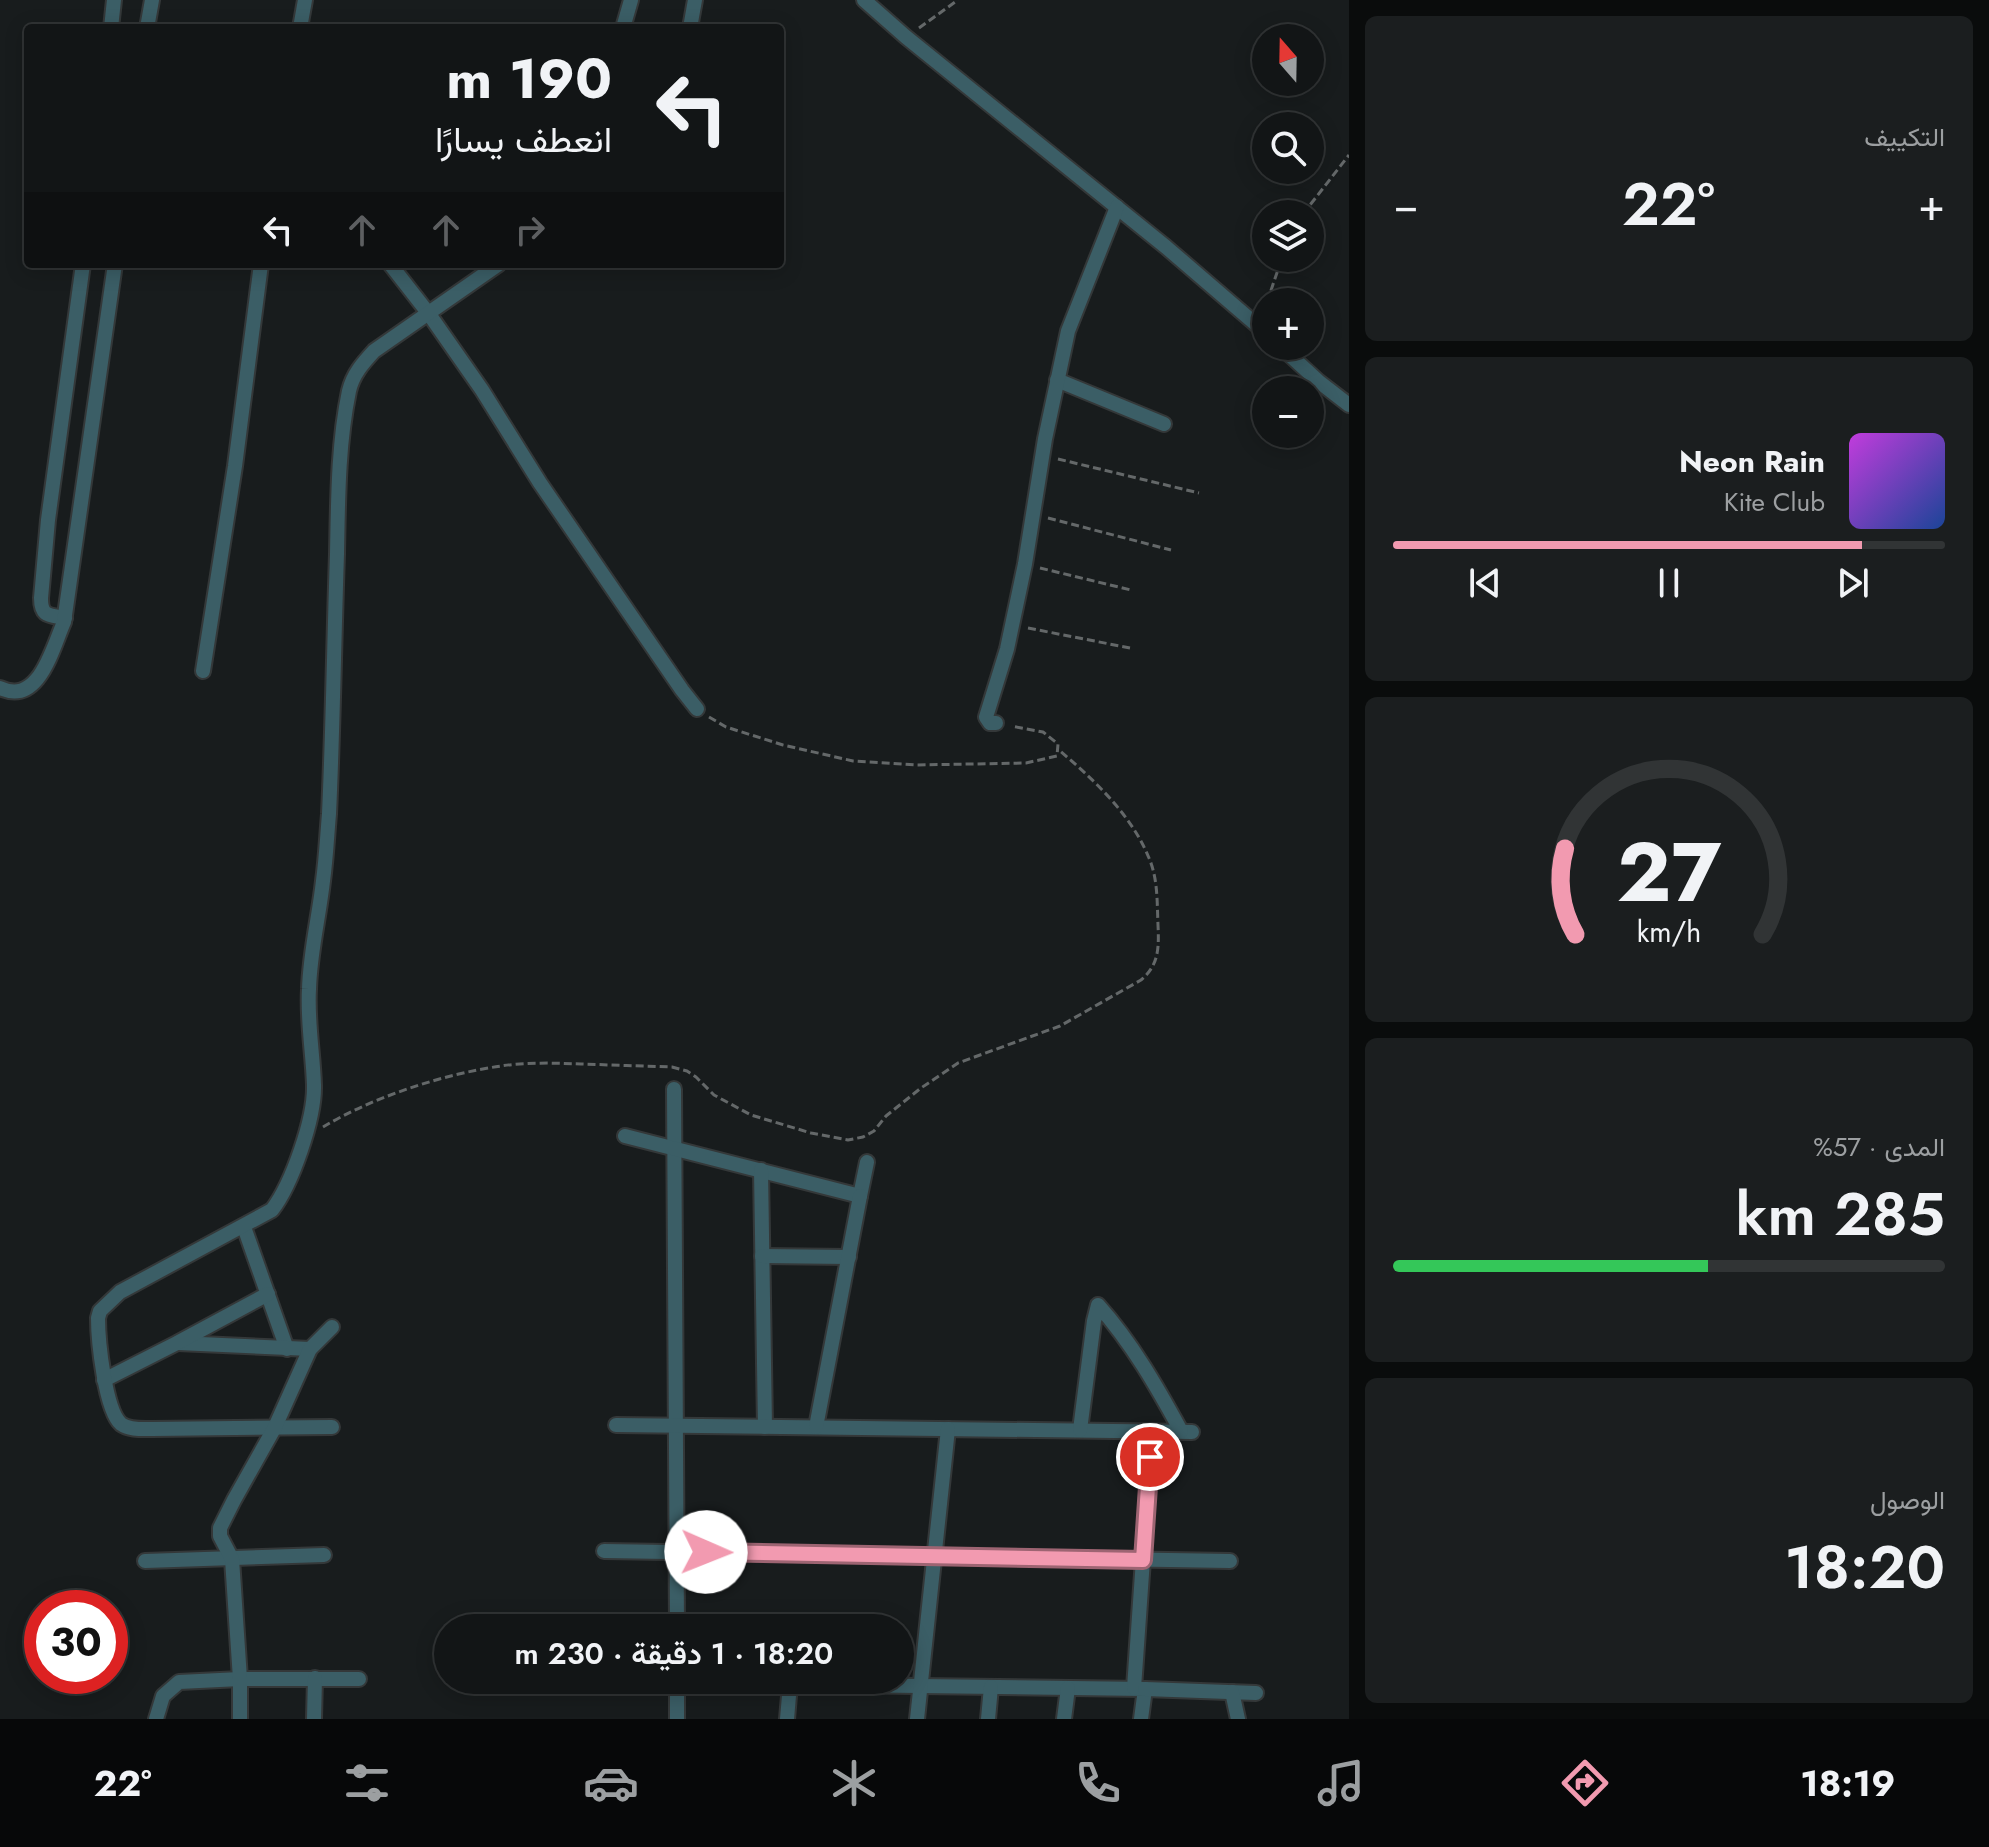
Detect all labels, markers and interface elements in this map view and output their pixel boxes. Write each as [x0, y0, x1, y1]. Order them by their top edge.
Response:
north arrow [1252, 24, 1324, 96]
map controls [1252, 24, 1324, 448]
text: 190 m [446, 38, 612, 119]
icon: left [640, 56, 744, 160]
button: search [1252, 112, 1324, 184]
text: انعطف يسارًا [435, 113, 612, 165]
text: التكييف [1864, 118, 1945, 156]
text: 22° [1622, 161, 1715, 248]
text: − [1393, 173, 1419, 237]
text: + [1918, 173, 1945, 237]
button: layers [1252, 200, 1324, 272]
icon: left [256, 208, 300, 252]
icon: ahead [340, 208, 384, 252]
icon: ahead [424, 208, 468, 252]
icon: right [508, 208, 552, 252]
button: + [1252, 288, 1324, 360]
button: − [1252, 376, 1324, 448]
text: Neon Rain [1679, 440, 1825, 483]
text: Kite Club [1724, 483, 1825, 521]
icon: previous [1463, 561, 1507, 605]
icon: pause [1647, 561, 1691, 605]
icon: next [1831, 561, 1875, 605]
text: 27 [1617, 812, 1721, 932]
text: km/h [1637, 912, 1701, 954]
text: المدى · 57% [1813, 1128, 1945, 1166]
text: 285 km [1735, 1171, 1945, 1258]
pin [1116, 1423, 1184, 1491]
icon: arrive [1128, 1435, 1172, 1479]
text: الوصول [1870, 1481, 1945, 1519]
position arrow [664, 1510, 748, 1594]
text: 18:20 [1784, 1524, 1945, 1611]
speed limit sign: 30 [24, 1590, 128, 1694]
text: 18:20 · 1 دقيقة · 230 m [515, 1632, 833, 1675]
icon: filters [339, 1755, 395, 1811]
icon: car [583, 1755, 639, 1811]
icon: climate [826, 1755, 882, 1811]
icon: phone [1070, 1755, 1126, 1811]
icon: music [1313, 1755, 1369, 1811]
icon: directions [1557, 1755, 1613, 1811]
text: 22° [94, 1757, 152, 1809]
text: 18:19 [1800, 1757, 1895, 1809]

